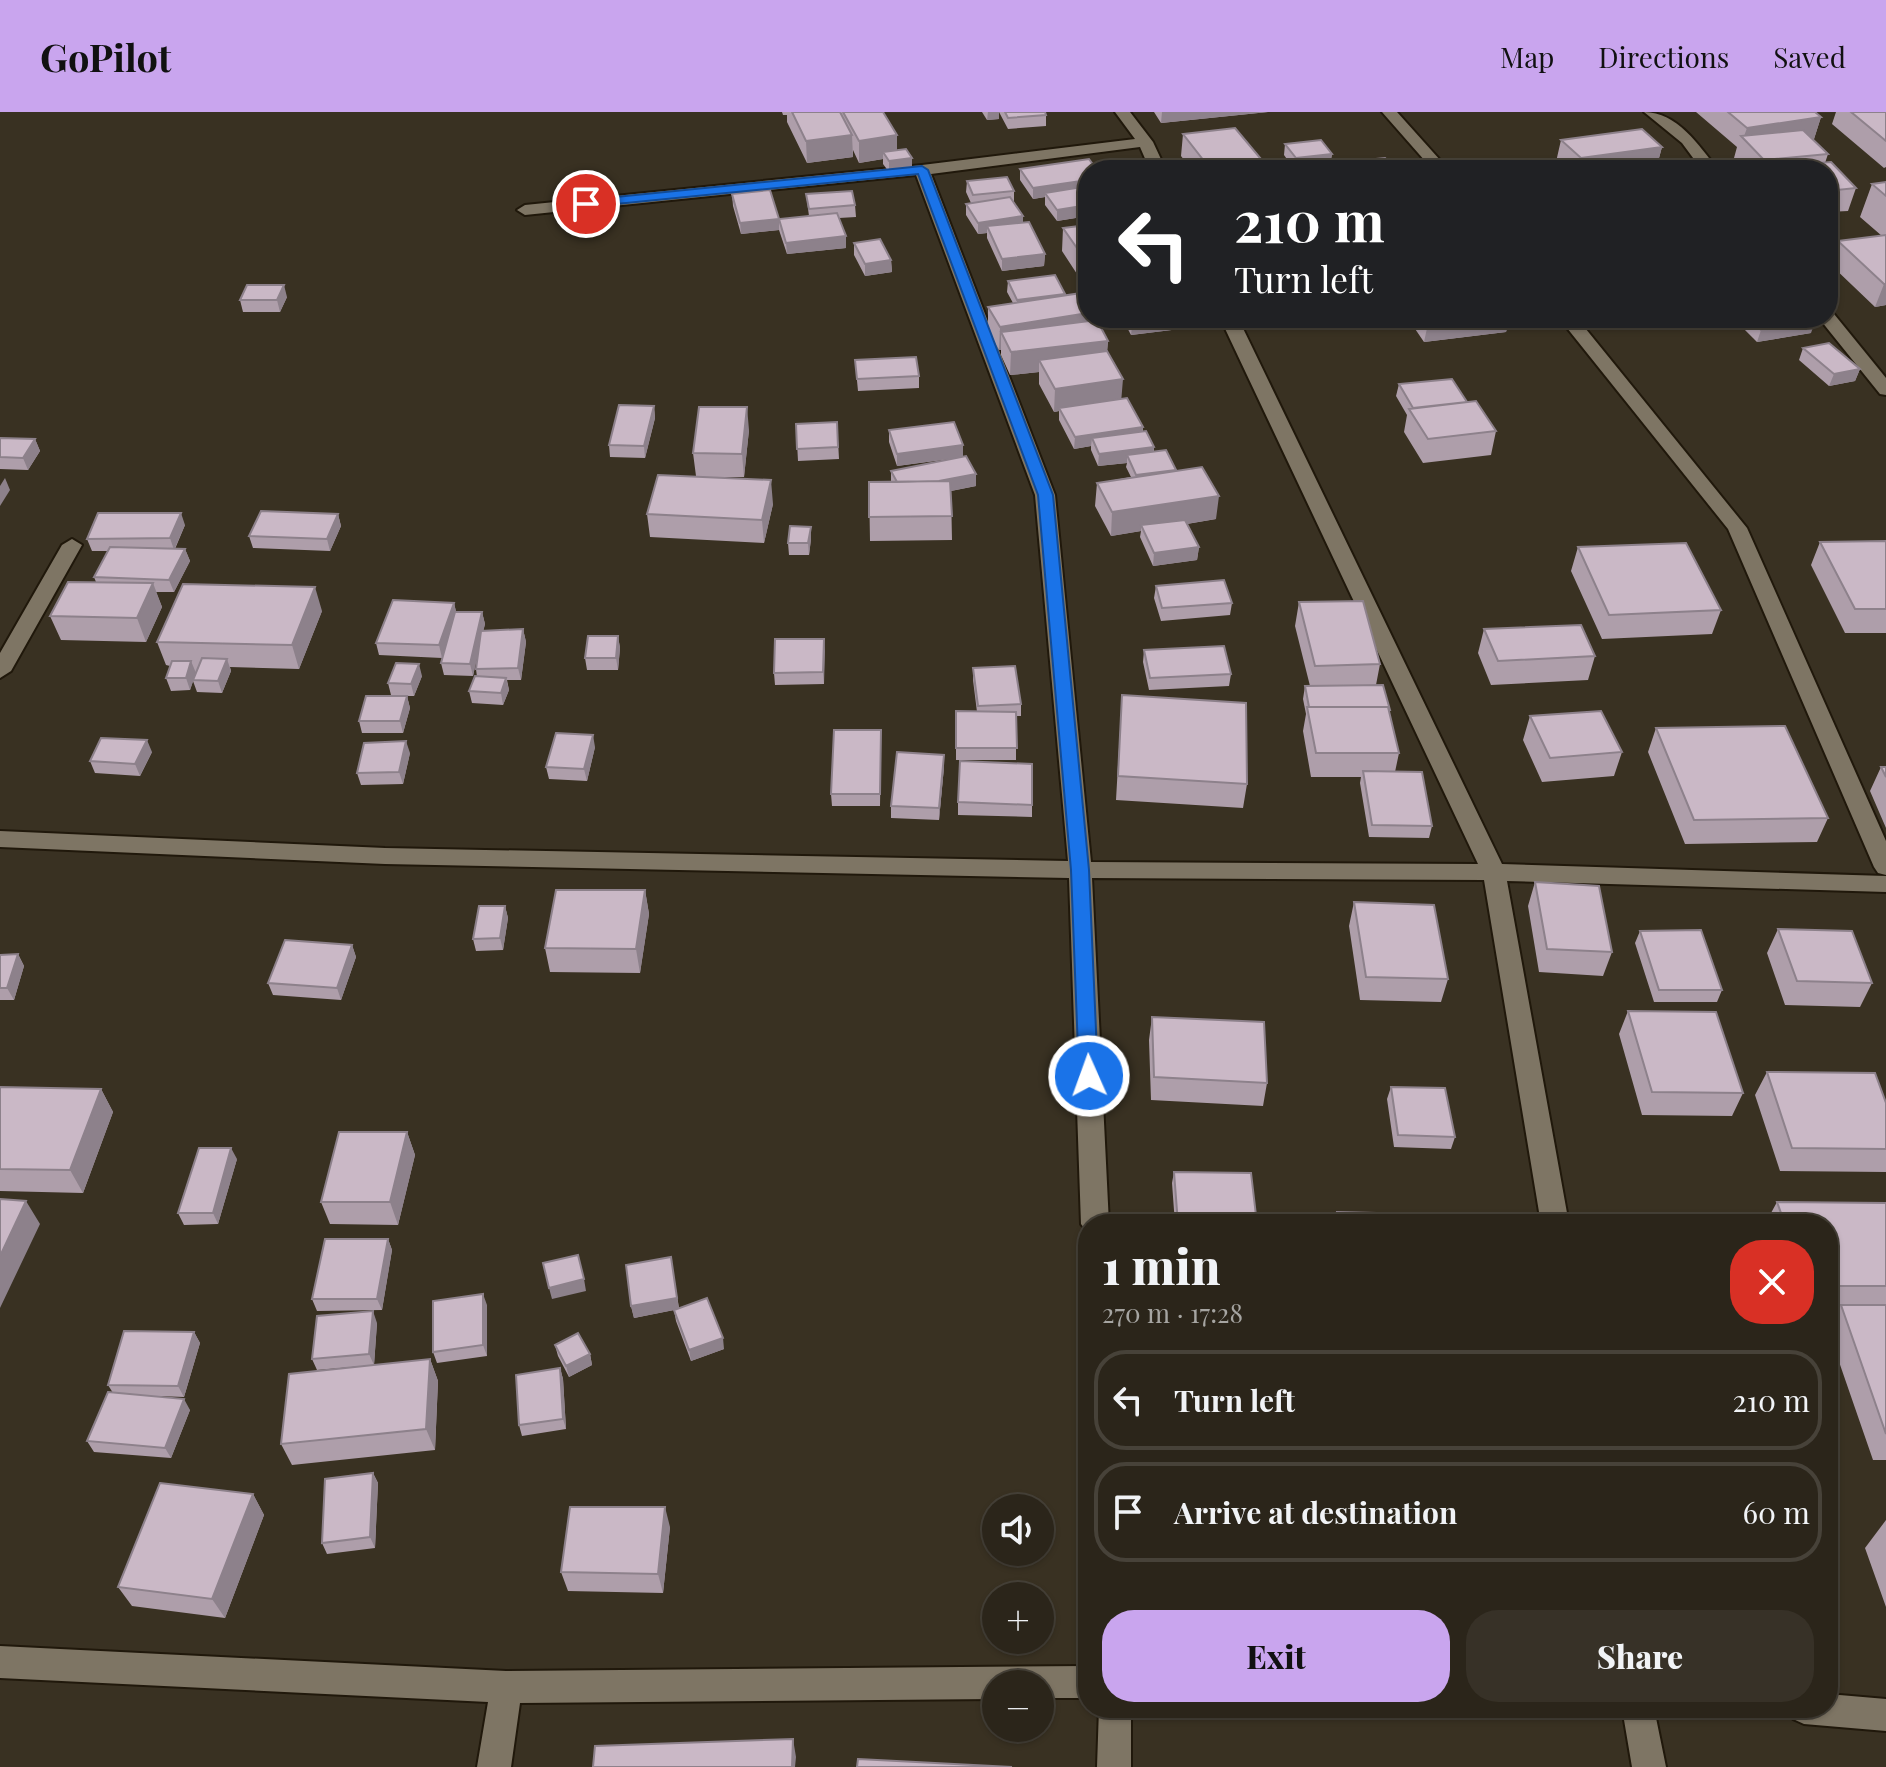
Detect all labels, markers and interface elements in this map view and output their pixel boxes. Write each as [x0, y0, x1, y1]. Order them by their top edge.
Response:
text: GoPilot [40, 31, 171, 82]
text: Map [1500, 38, 1554, 75]
text: Directions [1598, 38, 1729, 75]
text: Saved [1773, 38, 1846, 75]
pin [552, 170, 620, 238]
icon: arrive [564, 182, 608, 226]
text: 210 m [1234, 182, 1385, 257]
icon: left [1102, 192, 1206, 296]
text: Turn left [1234, 254, 1373, 302]
position arrow [1047, 1034, 1131, 1118]
text: 1 min [1102, 1233, 1220, 1297]
button: close [1730, 1240, 1814, 1324]
text: 270 m · 17:28 [1102, 1295, 1243, 1330]
icon: left [1106, 1378, 1150, 1422]
text: Turn left [1174, 1380, 1295, 1420]
text: 210 m [1732, 1380, 1810, 1420]
icon: arrive [1106, 1490, 1150, 1534]
text: Arrive at destination [1174, 1492, 1457, 1532]
text: 60 m [1742, 1492, 1810, 1532]
map controls [982, 1494, 1054, 1742]
button: sound [982, 1494, 1054, 1566]
button: + [982, 1582, 1054, 1654]
button: Exit [1102, 1610, 1450, 1702]
button: Share [1466, 1610, 1814, 1702]
button: − [982, 1670, 1054, 1742]

